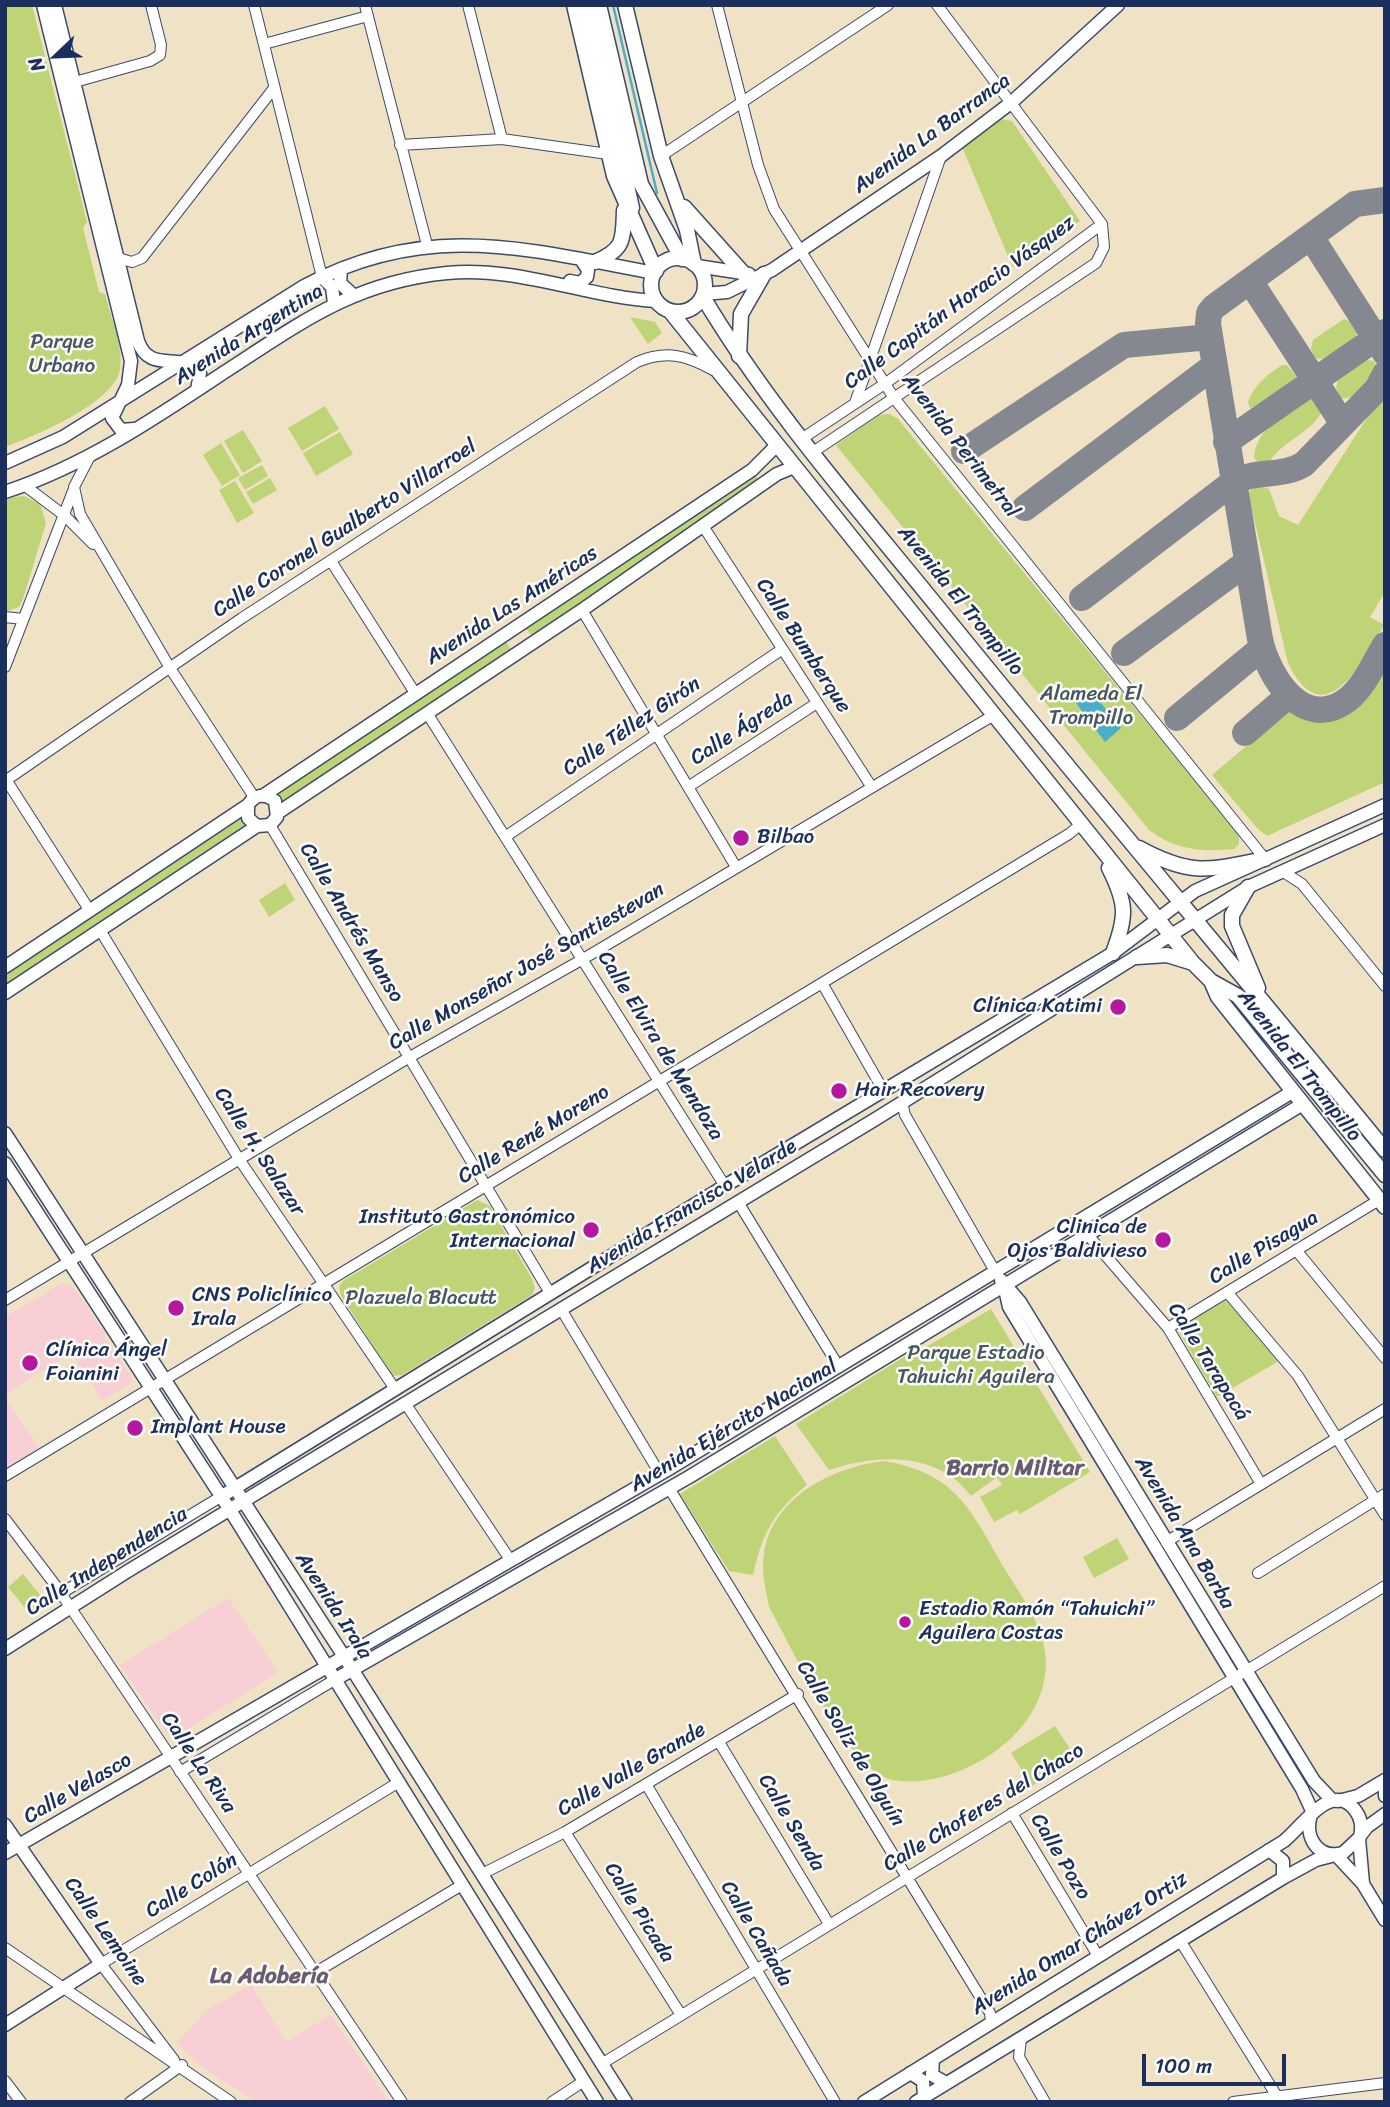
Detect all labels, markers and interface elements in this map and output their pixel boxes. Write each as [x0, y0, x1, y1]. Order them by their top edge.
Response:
north arrow [21, 21, 91, 91]
text: N [18, 52, 54, 77]
street label: Avenida La Barranca [848, 68, 1016, 200]
street label: Calle Capitán Horacio Vásquez [840, 211, 1080, 395]
street label: Avenida Argentina [170, 279, 328, 391]
park label: Parque Urbano [29, 330, 95, 380]
street label: Avenida Perimetral [896, 369, 1024, 523]
street label: Calle Coronel Gualberto Villarroel [209, 434, 481, 624]
street label: Avenida El Trompillo [892, 521, 1028, 681]
street label: Avenida Las Américas [421, 541, 603, 671]
street label: Calle Bumberque [750, 574, 856, 718]
street label: Calle Téllez Girón [559, 672, 705, 782]
park label: Alameda El Trompillo [1040, 682, 1142, 732]
street label: Calle Ágreda [686, 686, 798, 772]
place label: Bilbao [757, 825, 814, 851]
marker: Bilbao [731, 828, 751, 848]
street label: Calle Andrés Manso [293, 839, 409, 1007]
street label: Calle Monseñor José Santiestevan [385, 878, 669, 1056]
street label: Calle Elvira de Mendoza [591, 947, 729, 1145]
street label: Avenida El Trompillo [1232, 985, 1366, 1147]
place label: Clínica Katimi [973, 994, 1102, 1020]
marker: Clínica Katimi [1108, 997, 1128, 1017]
place label: Hair Recovery [855, 1078, 984, 1104]
street label: Calle René Moreno [454, 1080, 614, 1190]
marker: Hair Recovery [829, 1081, 849, 1101]
street label: Calle H. Salazar [208, 1083, 310, 1221]
street label: Avenida Francisco Velarde [582, 1134, 802, 1280]
place label: Instituto Gastronómico Internacional [359, 1205, 575, 1255]
street label: Calle Pisagua [1205, 1206, 1323, 1290]
place label: Clinica de Ojos Baldivieso [1007, 1215, 1147, 1265]
marker: Instituto Gastronómico Internacional [581, 1220, 601, 1240]
marker: Clinica de Ojos Baldivieso [1153, 1230, 1173, 1250]
place label: CNS Policlínico Irala [192, 1283, 332, 1333]
park label: Plazuela Blacutt [345, 1286, 497, 1312]
marker: CNS Policlínico Irala [166, 1298, 186, 1318]
street label: Calle Tarapacá [1162, 1299, 1254, 1425]
place label: Clínica Ángel Foianini [46, 1338, 167, 1388]
park label: Parque Estadio Tahuichi Aguilera [897, 1341, 1055, 1391]
marker: Clínica Ángel Foianini [20, 1353, 40, 1373]
street label: Avenida Ejército Nacional [626, 1354, 842, 1498]
place label: Implant House [151, 1415, 286, 1441]
marker: Implant House [125, 1418, 145, 1438]
street label: Avenida Ana Barba [1128, 1452, 1240, 1614]
district label: Barrio Militar [946, 1455, 1084, 1483]
street label: Calle Independencia [21, 1502, 193, 1622]
street label: Avenida Irala [289, 1548, 377, 1664]
place label: Estadio Ramón “Tahuichi” Aguilera Costas [919, 1597, 1153, 1647]
marker: Estadio Ramón “Tahuichi” Aguilera Costas [897, 1614, 913, 1630]
street label: Calle Soliz de Olguín [791, 1657, 909, 1831]
street label: Calle La Riva [155, 1708, 241, 1818]
street label: Calle Valle Grande [553, 1717, 711, 1823]
street label: Calle Choferes del Chaco [879, 1738, 1089, 1878]
street label: Calle Velasco [20, 1748, 136, 1830]
street label: Calle Senda [752, 1770, 830, 1876]
street label: Calle Pozo [1024, 1809, 1096, 1905]
street label: Calle Colón [141, 1848, 243, 1924]
street label: Calle Picada [598, 1858, 680, 1968]
street label: Avenida Omar Chávez Ortiz [967, 1867, 1193, 2021]
street label: Calle Lemoine [58, 1873, 152, 1991]
street label: Calle Cañada [715, 1877, 797, 1991]
district label: La Adobería [210, 1963, 328, 1991]
scale bar [1145, 2040, 1288, 2084]
text: 100 m [1155, 2047, 1212, 2085]

